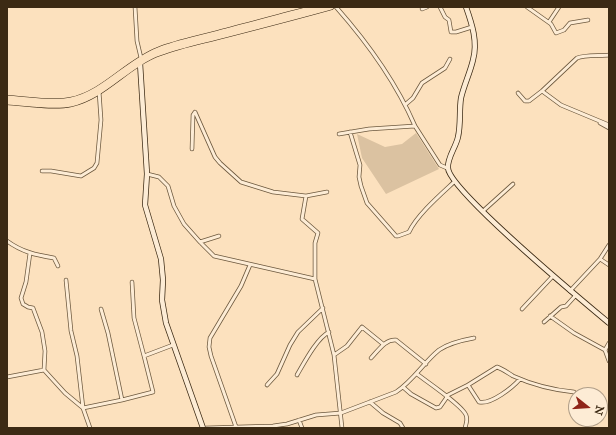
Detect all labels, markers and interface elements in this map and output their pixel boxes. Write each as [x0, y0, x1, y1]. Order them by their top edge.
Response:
north arrow [568, 387, 608, 427]
text: N [591, 404, 607, 417]

